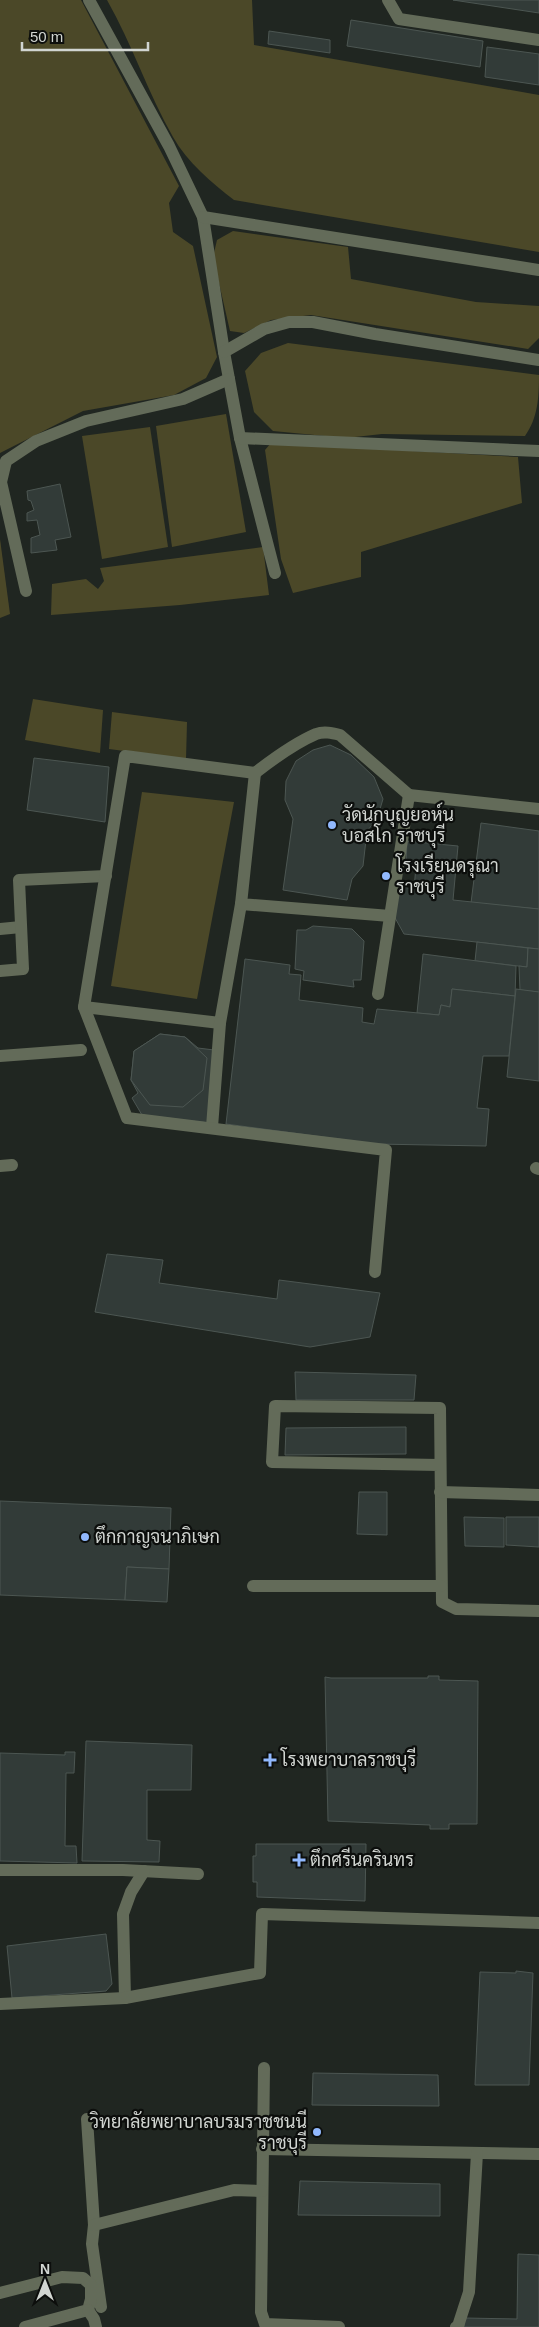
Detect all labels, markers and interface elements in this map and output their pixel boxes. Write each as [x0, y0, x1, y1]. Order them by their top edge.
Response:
scale bar [22, 20, 149, 52]
text: 50 m [30, 28, 63, 45]
place label: วัดนักบุญยอห์น บอสโก ราชบุรี [342, 802, 454, 848]
marker: วัดนักบุญยอห์น บอสโก ราชบุรี [326, 819, 338, 831]
place label: โรงเรียนดรุณา ราชบุรี [395, 853, 499, 899]
marker: โรงเรียนดรุณา ราชบุรี [380, 870, 392, 882]
place label: ตึกกาญจนาภิเษก [95, 1525, 220, 1548]
marker: ตึกกาญจนาภิเษก [79, 1531, 91, 1543]
place label: โรงพยาบาลราชบุรี [280, 1747, 416, 1772]
marker: โรงพยาบาลราชบุรี [263, 1753, 277, 1767]
place label: ตึกศรีนครินทร [310, 1847, 414, 1870]
marker: ตึกศรีนครินทร [292, 1853, 306, 1867]
place label: วิทยาลัยพยาบาลบรมราชชนนี ราชบุรี [89, 2109, 307, 2155]
marker: วิทยาลัยพยาบาลบรมราชชนนี ราชบุรี [311, 2126, 323, 2138]
north arrow [20, 2257, 70, 2307]
text: N [40, 2261, 50, 2277]

